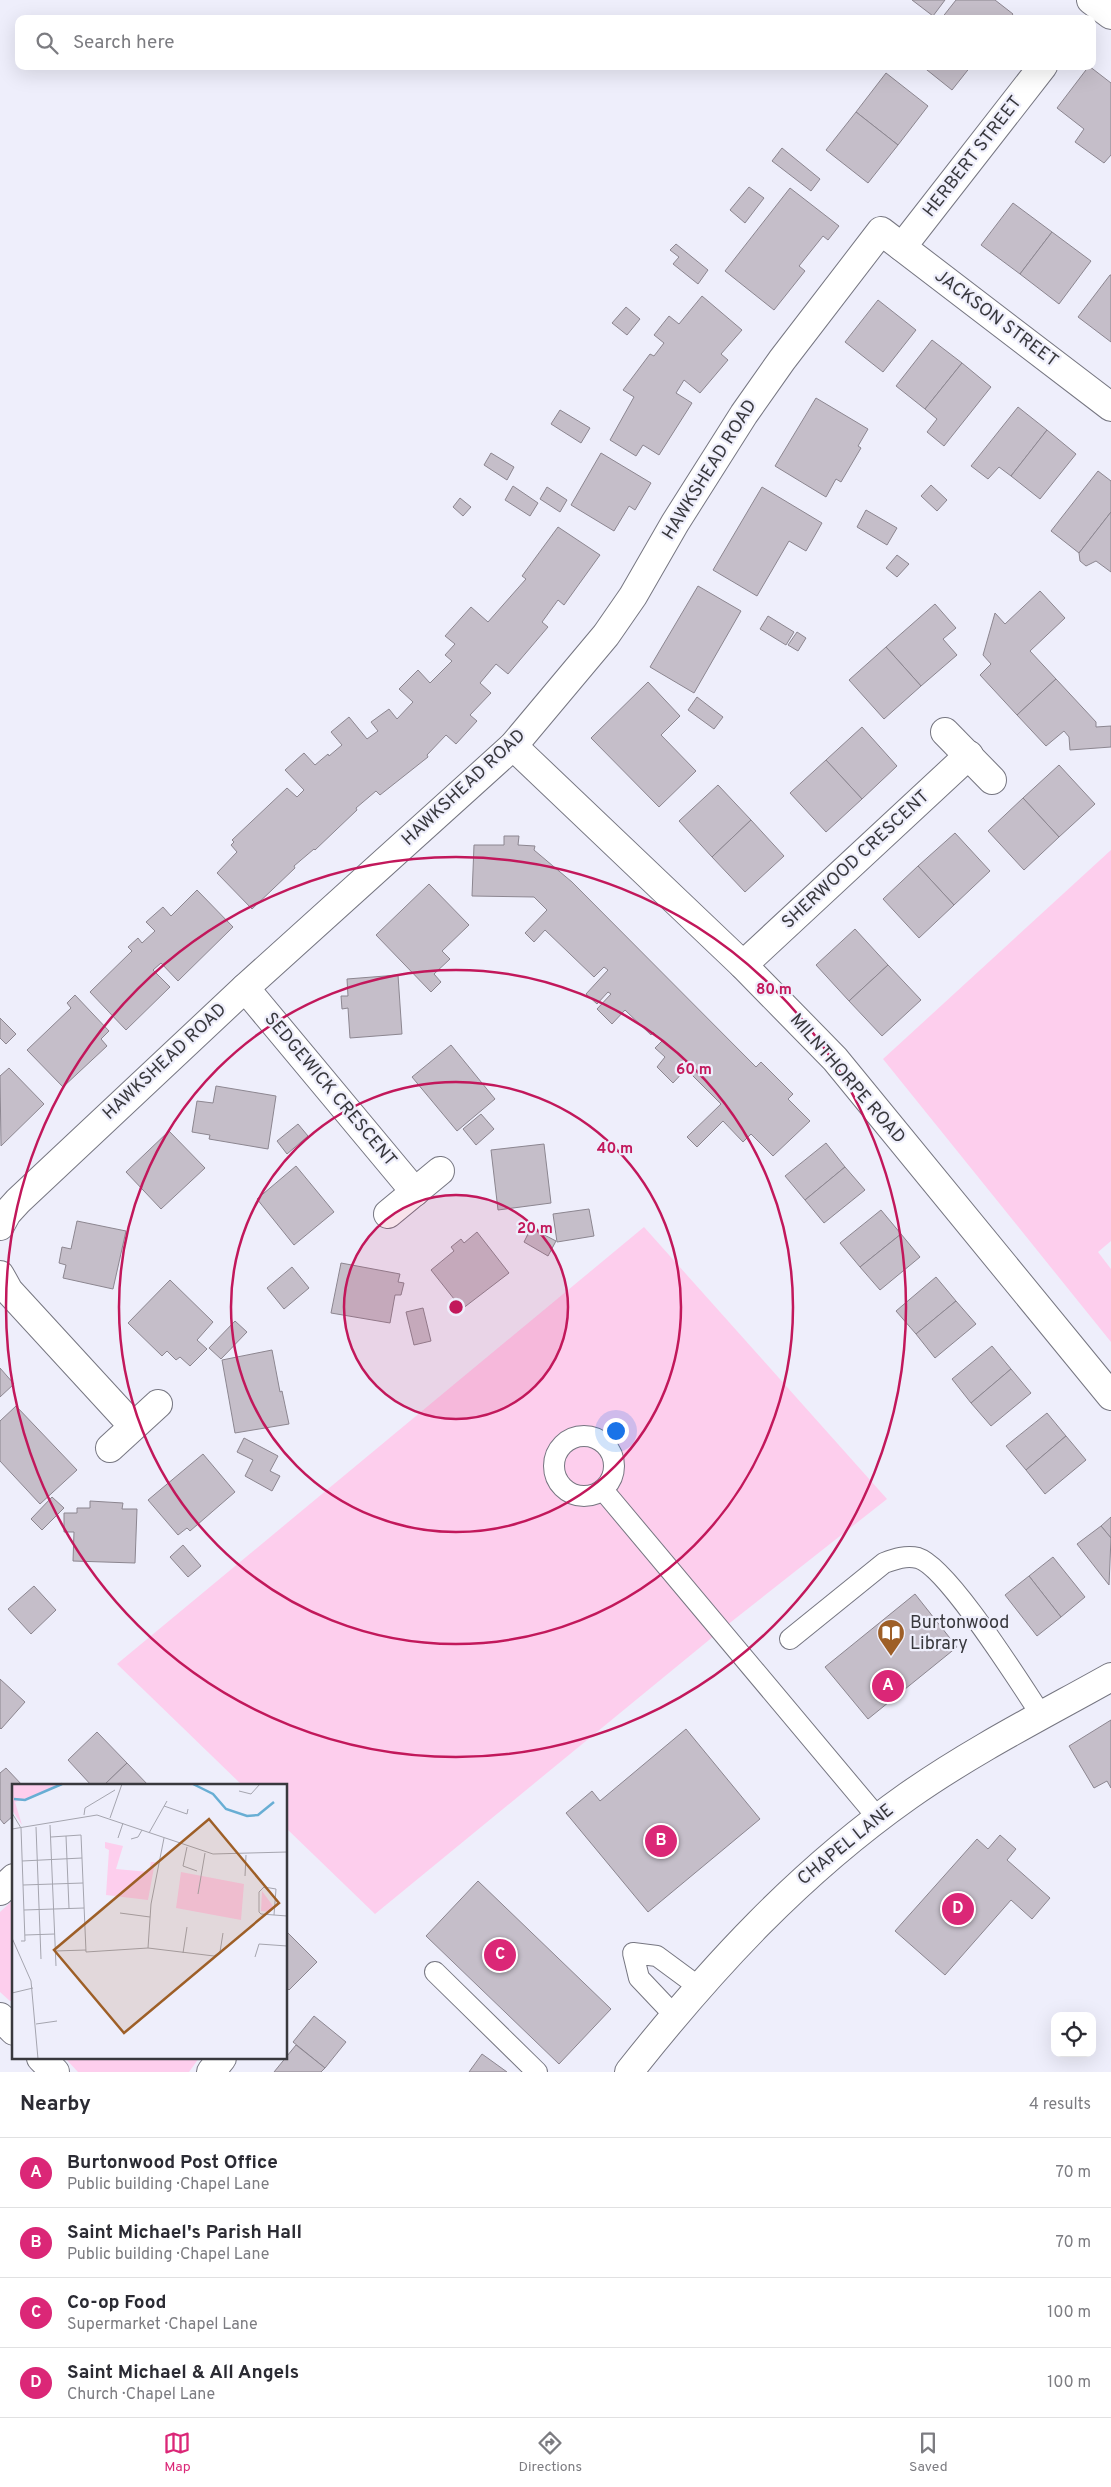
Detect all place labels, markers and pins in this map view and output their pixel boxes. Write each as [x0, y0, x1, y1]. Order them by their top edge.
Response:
centre of rings [447, 1298, 465, 1316]
place label: Burtonwood Library [910, 1612, 1009, 1656]
library icon: Burtonwood Library [876, 1618, 906, 1657]
pin: A [872, 1667, 904, 1705]
pin: B [645, 1822, 677, 1860]
pin: D [942, 1890, 974, 1928]
pin: C [484, 1936, 516, 1974]

